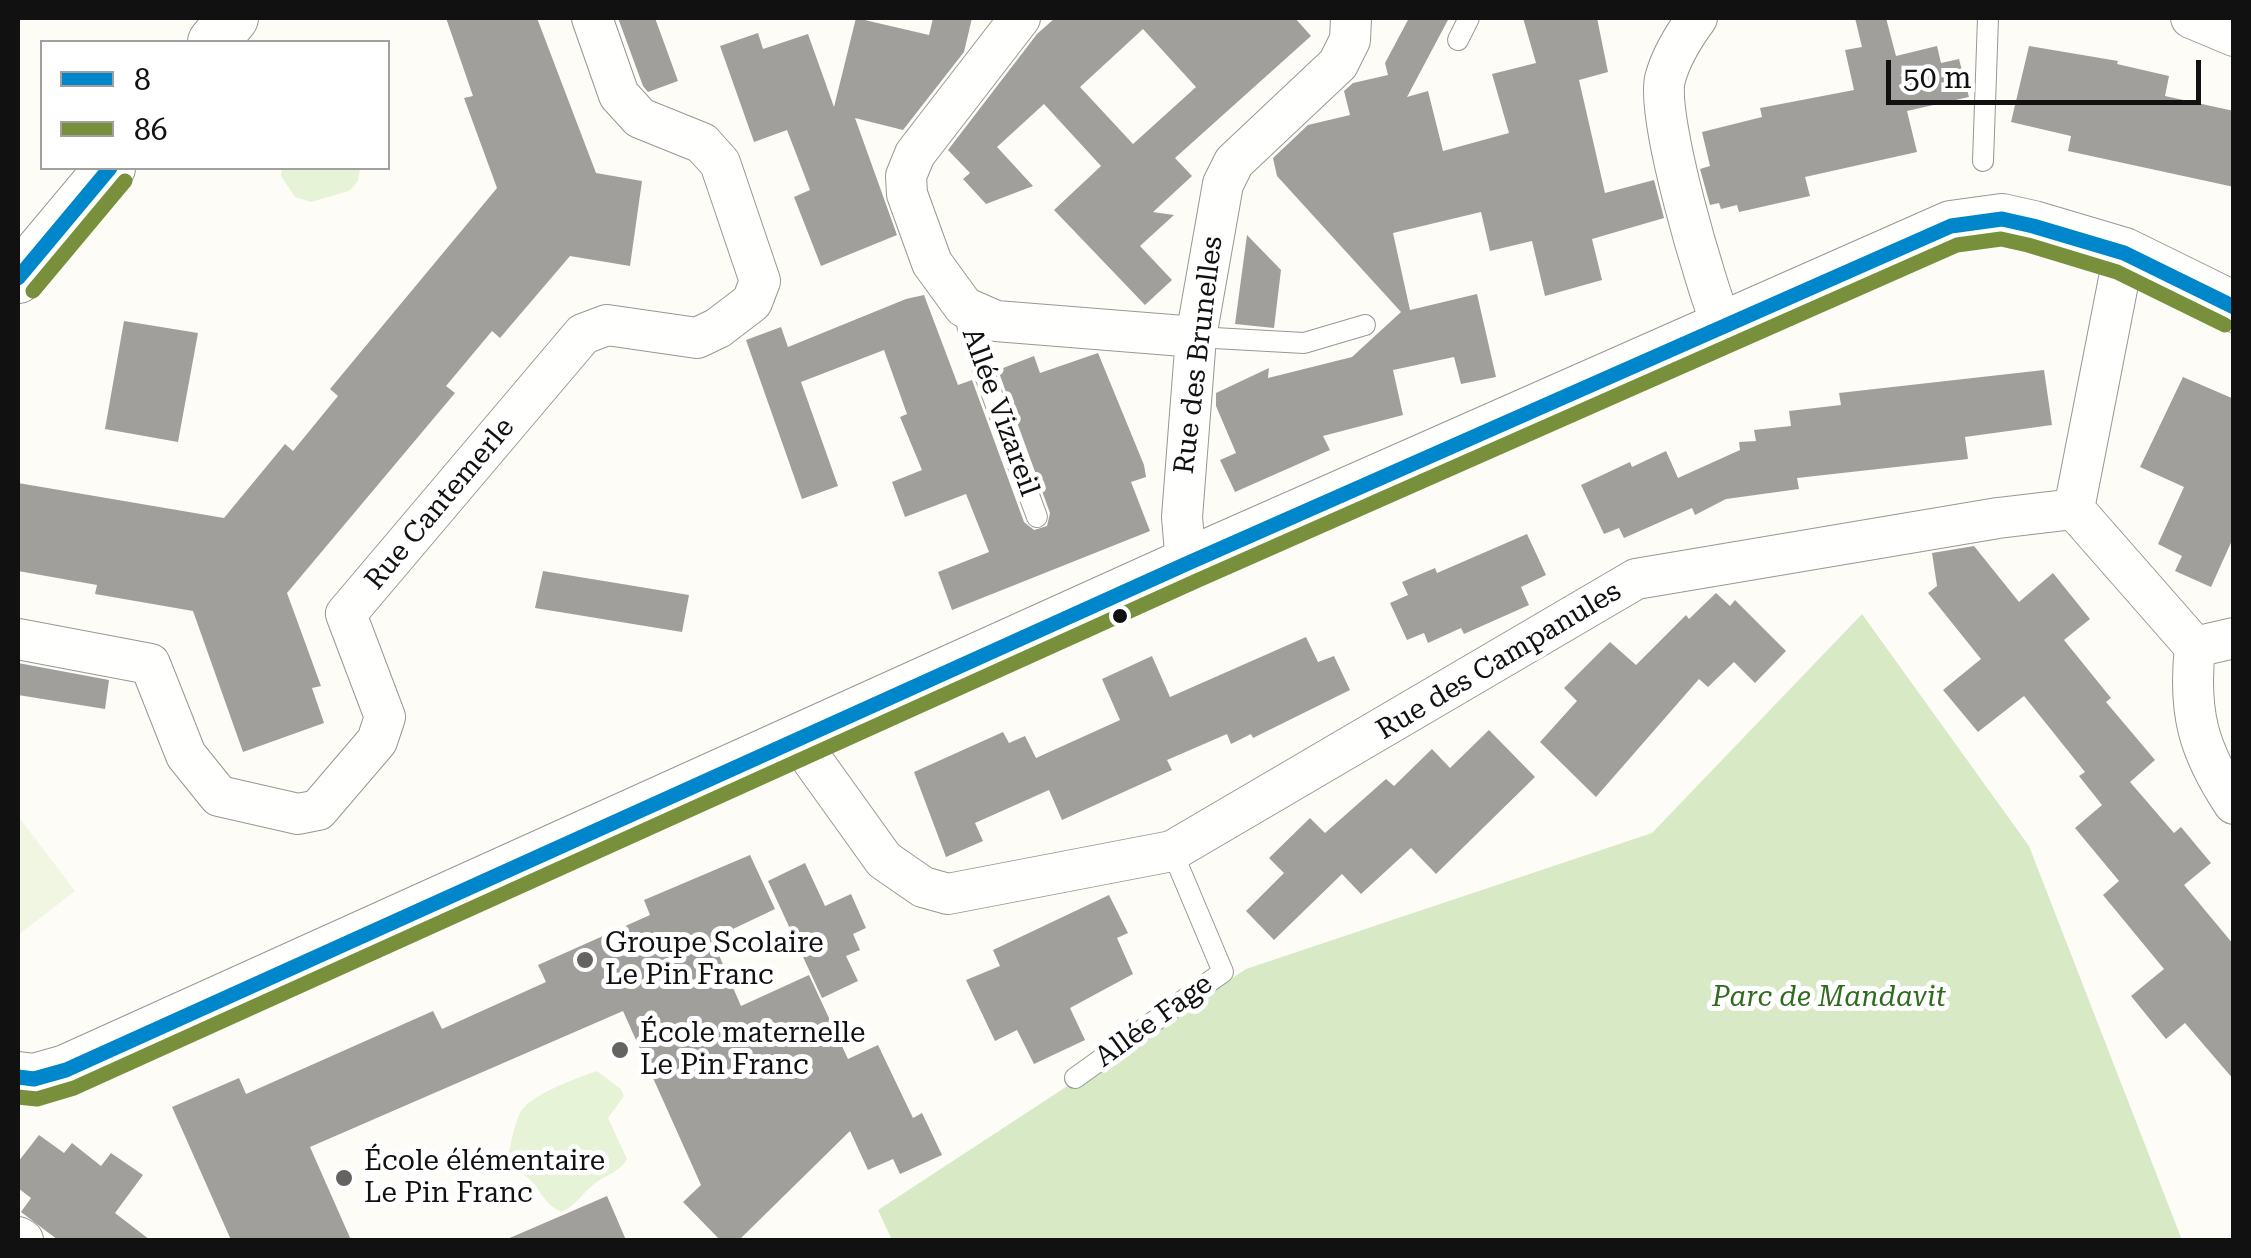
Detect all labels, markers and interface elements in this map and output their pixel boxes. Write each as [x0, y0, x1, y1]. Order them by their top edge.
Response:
legend [40, 40, 390, 170]
scale bar [1891, 40, 2206, 102]
text: 50 m [1903, 60, 1972, 95]
text: 8 [134, 62, 151, 97]
text: 86 [134, 112, 168, 147]
street label: Rue des Brunelles [1168, 234, 1230, 476]
street label: Allée Vizareil [954, 323, 1046, 501]
street label: Rue Cantemerle [358, 411, 522, 597]
street label: Rue des Campanules [1371, 575, 1627, 747]
unlabelled marker [1110, 606, 1130, 626]
place label: Groupe Scolaire Le Pin Franc [605, 927, 824, 993]
marker: Groupe Scolaire Le Pin Franc [574, 949, 596, 971]
street label: Allée Fage [1089, 967, 1219, 1075]
park label: Parc de Mandavit [1712, 981, 1946, 1015]
place label: École maternelle Le Pin Franc [640, 1017, 865, 1083]
marker: École maternelle Le Pin Franc [609, 1039, 631, 1061]
place label: École élémentaire Le Pin Franc [364, 1145, 605, 1211]
marker: École élémentaire Le Pin Franc [333, 1167, 355, 1189]

